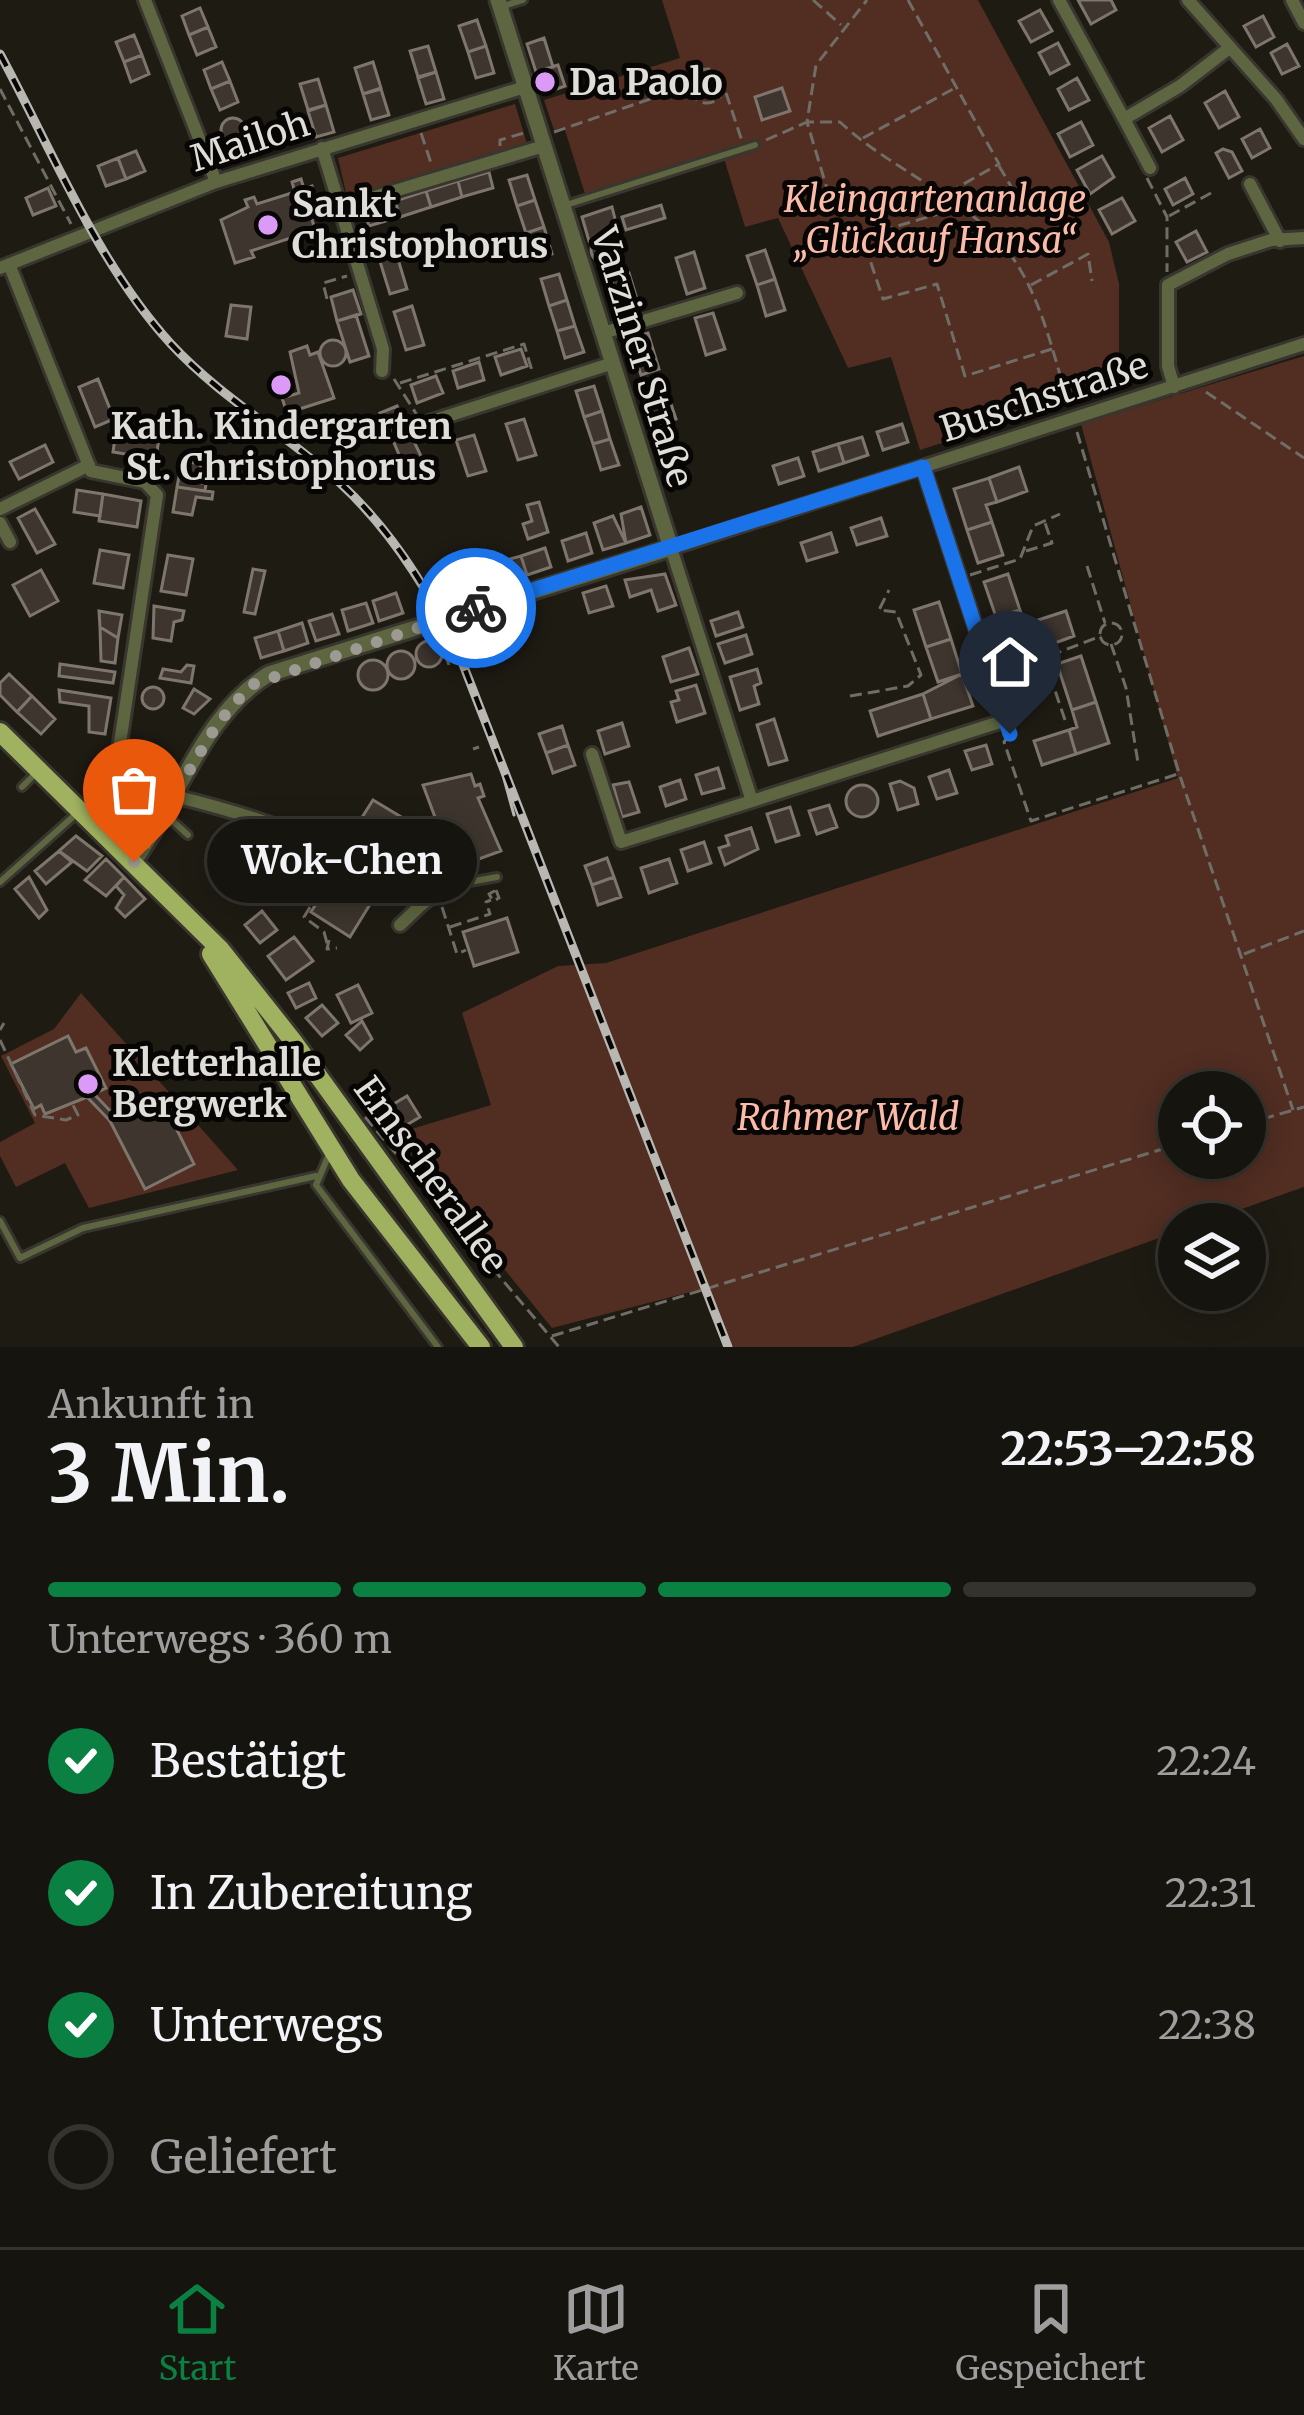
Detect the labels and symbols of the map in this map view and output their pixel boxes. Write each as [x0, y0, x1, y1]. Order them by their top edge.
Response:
place label: Da Paolo [569, 60, 723, 105]
marker: Da Paolo [532, 69, 558, 95]
street label: Mailoh [185, 101, 315, 181]
park label: Kleingartenanlage „Glückauf Hansa“ [783, 177, 1086, 263]
place label: Sankt Christophorus [292, 182, 548, 268]
marker: Sankt Christophorus [255, 212, 281, 238]
street label: Varziner Straße [581, 221, 703, 492]
street label: Buschstraße [935, 342, 1153, 452]
marker: Kath. Kindergarten St. Christophorus [268, 372, 294, 398]
place label: Kath. Kindergarten St. Christophorus [110, 404, 452, 490]
courier [416, 548, 536, 668]
pin [959, 611, 1061, 734]
pin [83, 739, 185, 862]
callout: Wok-Chen [206, 820, 476, 904]
place label: Kletterhalle Bergwerk [112, 1041, 321, 1127]
street label: Emscherallee [345, 1068, 517, 1282]
marker: Kletterhalle Bergwerk [75, 1071, 101, 1097]
park label: Rahmer Wald [737, 1095, 959, 1140]

